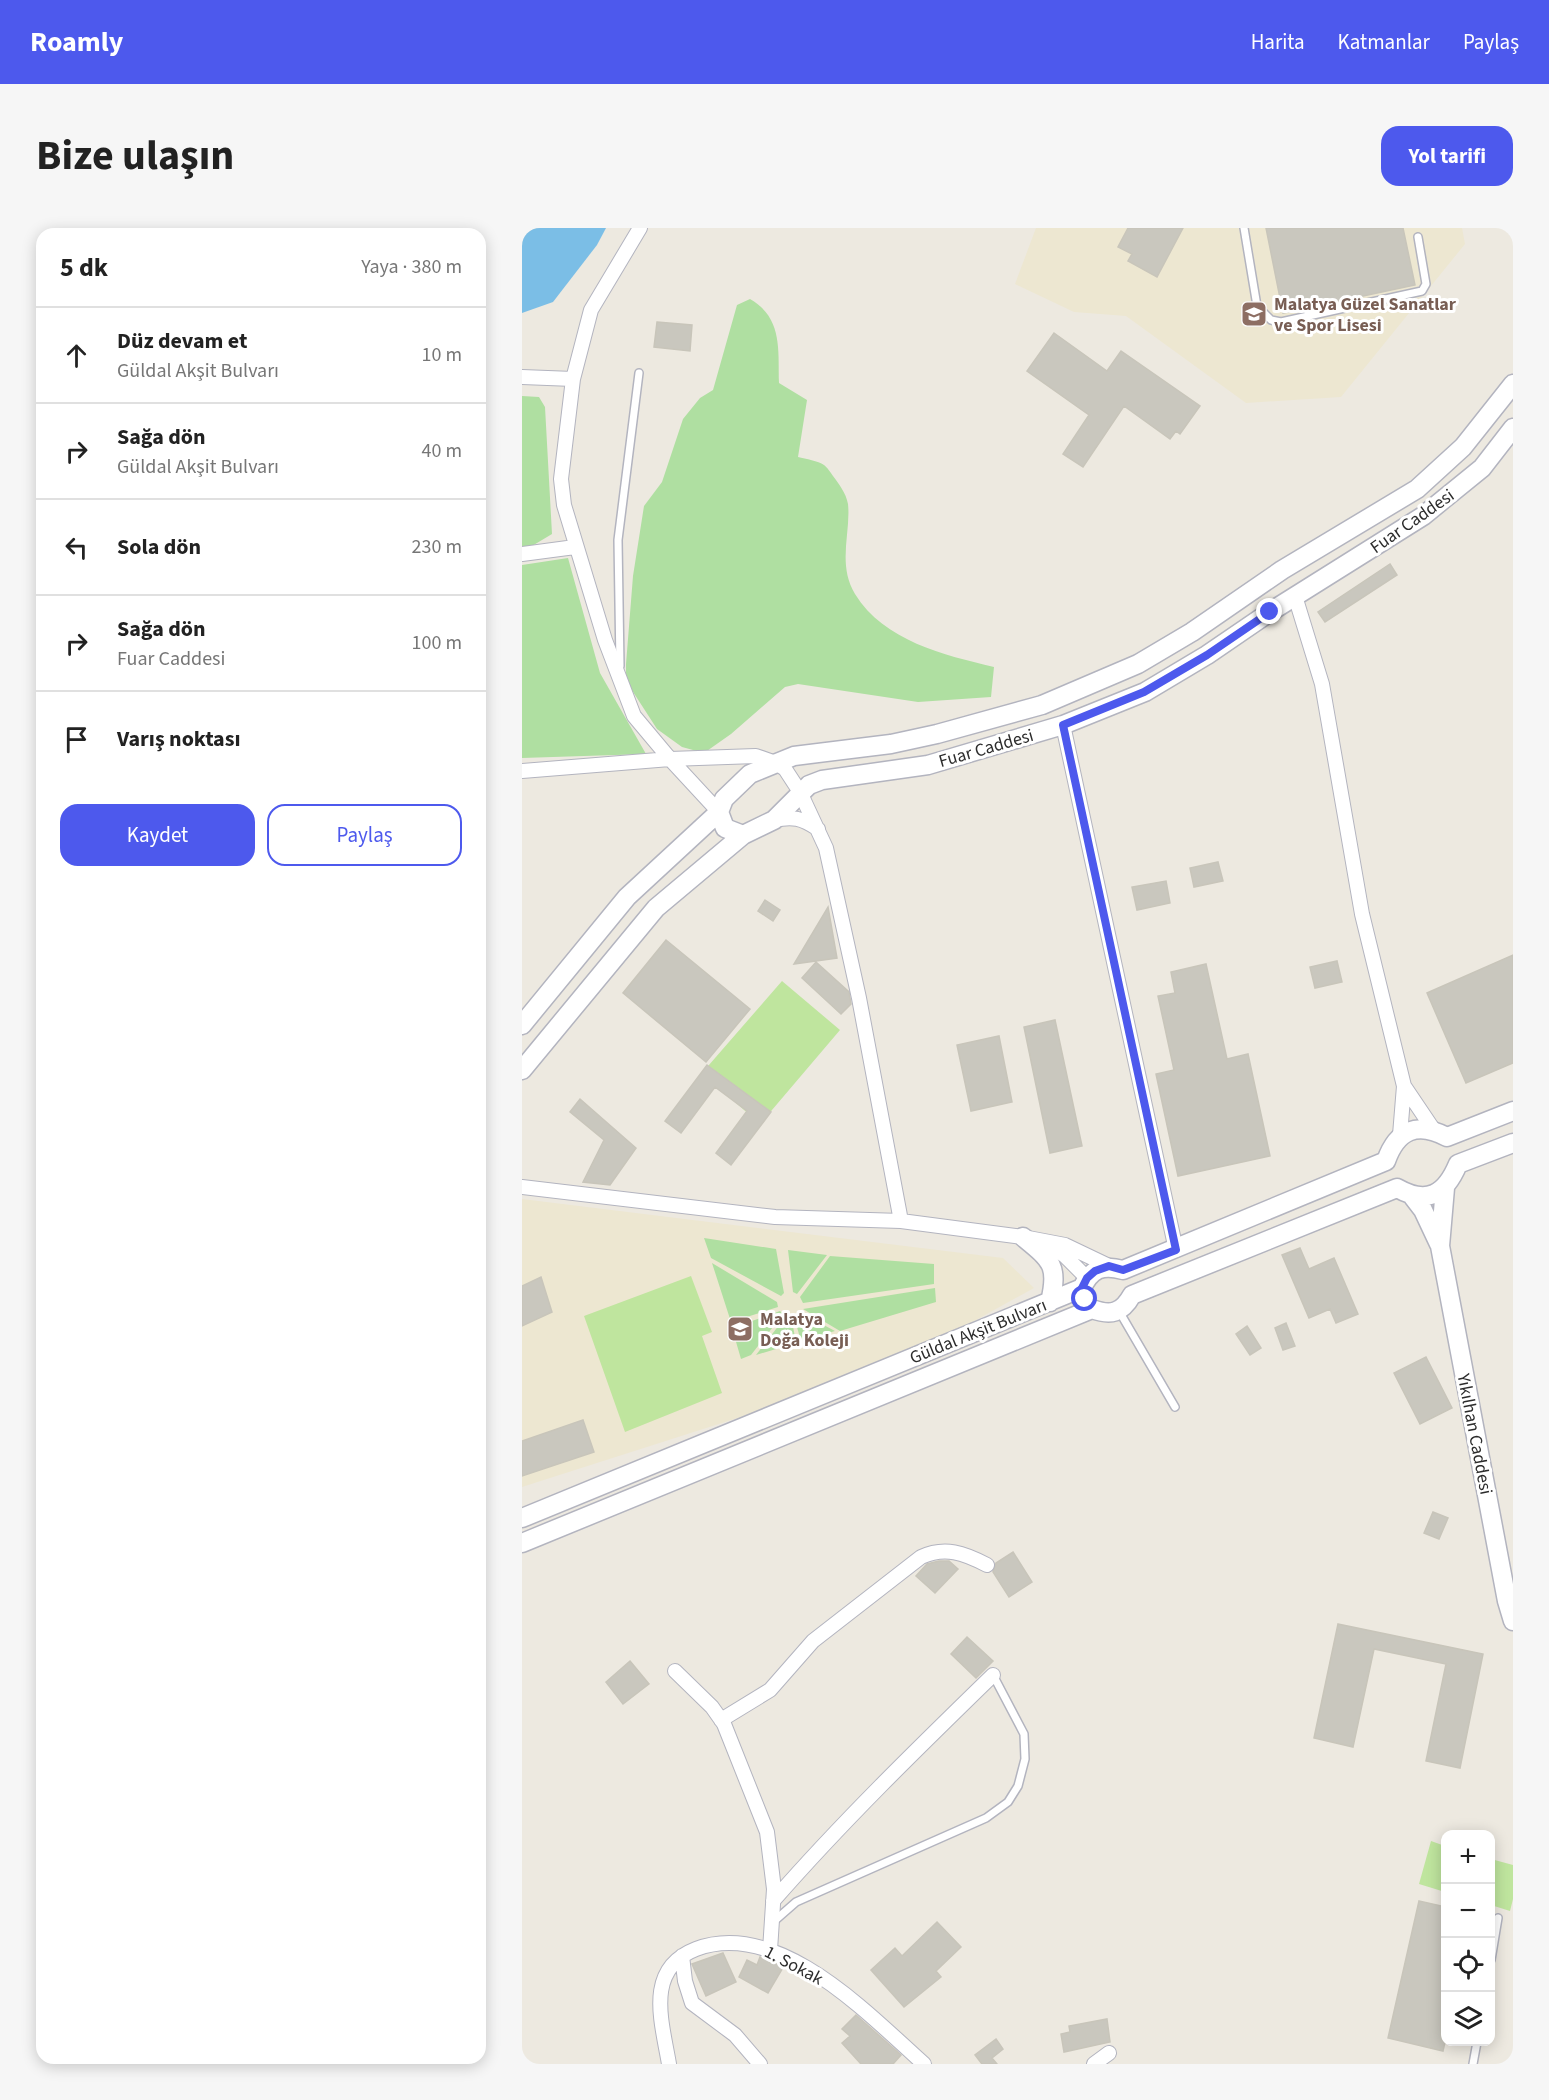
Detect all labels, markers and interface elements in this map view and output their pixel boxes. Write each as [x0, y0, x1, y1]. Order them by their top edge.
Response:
text: Roamly [30, 22, 123, 62]
text: Harita [1251, 27, 1305, 57]
text: Katmanlar [1338, 27, 1430, 57]
text: Paylaş [1463, 27, 1519, 57]
text: Bize ulaşın [36, 126, 234, 186]
button: Yol tarifi [1381, 126, 1513, 186]
text: 5 dk [60, 249, 108, 286]
text: Yaya · 380 m [361, 253, 462, 281]
place label: Malatya Güzel Sanatlar ve Spor Lisesi [1274, 292, 1457, 338]
school or university icon: Malatya Güzel Sanatlar ve Spor Lisesi [1239, 299, 1269, 329]
text: Düz devam et [117, 325, 247, 357]
icon: ahead [60, 339, 93, 372]
text: 10 m [422, 341, 462, 369]
text: Güldal Akşit Bulvarı [117, 357, 279, 385]
text: Sağa dön [117, 421, 206, 453]
icon: right [60, 435, 93, 468]
text: 40 m [422, 437, 462, 465]
text: Güldal Akşit Bulvarı [117, 453, 279, 481]
street label: Fuar Caddesi [1365, 483, 1459, 560]
icon: left [60, 531, 93, 564]
text: Sola dön [117, 531, 201, 563]
text: 230 m [412, 533, 462, 561]
route end [1256, 598, 1282, 624]
text: Sağa dön [117, 613, 206, 645]
icon: right [60, 627, 93, 660]
text: 100 m [412, 629, 462, 657]
text: Fuar Caddesi [117, 645, 225, 673]
icon: arrive [60, 723, 93, 756]
text: Varış noktası [117, 723, 241, 755]
street label: Fuar Caddesi [936, 723, 1036, 774]
button: Kaydet [60, 804, 255, 866]
button: Paylaş [267, 804, 462, 866]
route start [1071, 1285, 1097, 1311]
street label: Güldal Akşit Bulvarı [906, 1293, 1050, 1370]
place label: Malatya Doğa Koleji [760, 1307, 849, 1353]
school or university icon: Malatya Doğa Koleji [725, 1314, 755, 1344]
street label: Yıkılhan Caddesi [1450, 1370, 1498, 1497]
map controls [1441, 1830, 1495, 2046]
button: + [1441, 1830, 1495, 1884]
button: − [1441, 1884, 1495, 1938]
button: locate [1441, 1938, 1495, 1992]
street label: 1. Sokak [760, 1940, 828, 1991]
button: layers [1441, 1992, 1495, 2046]

